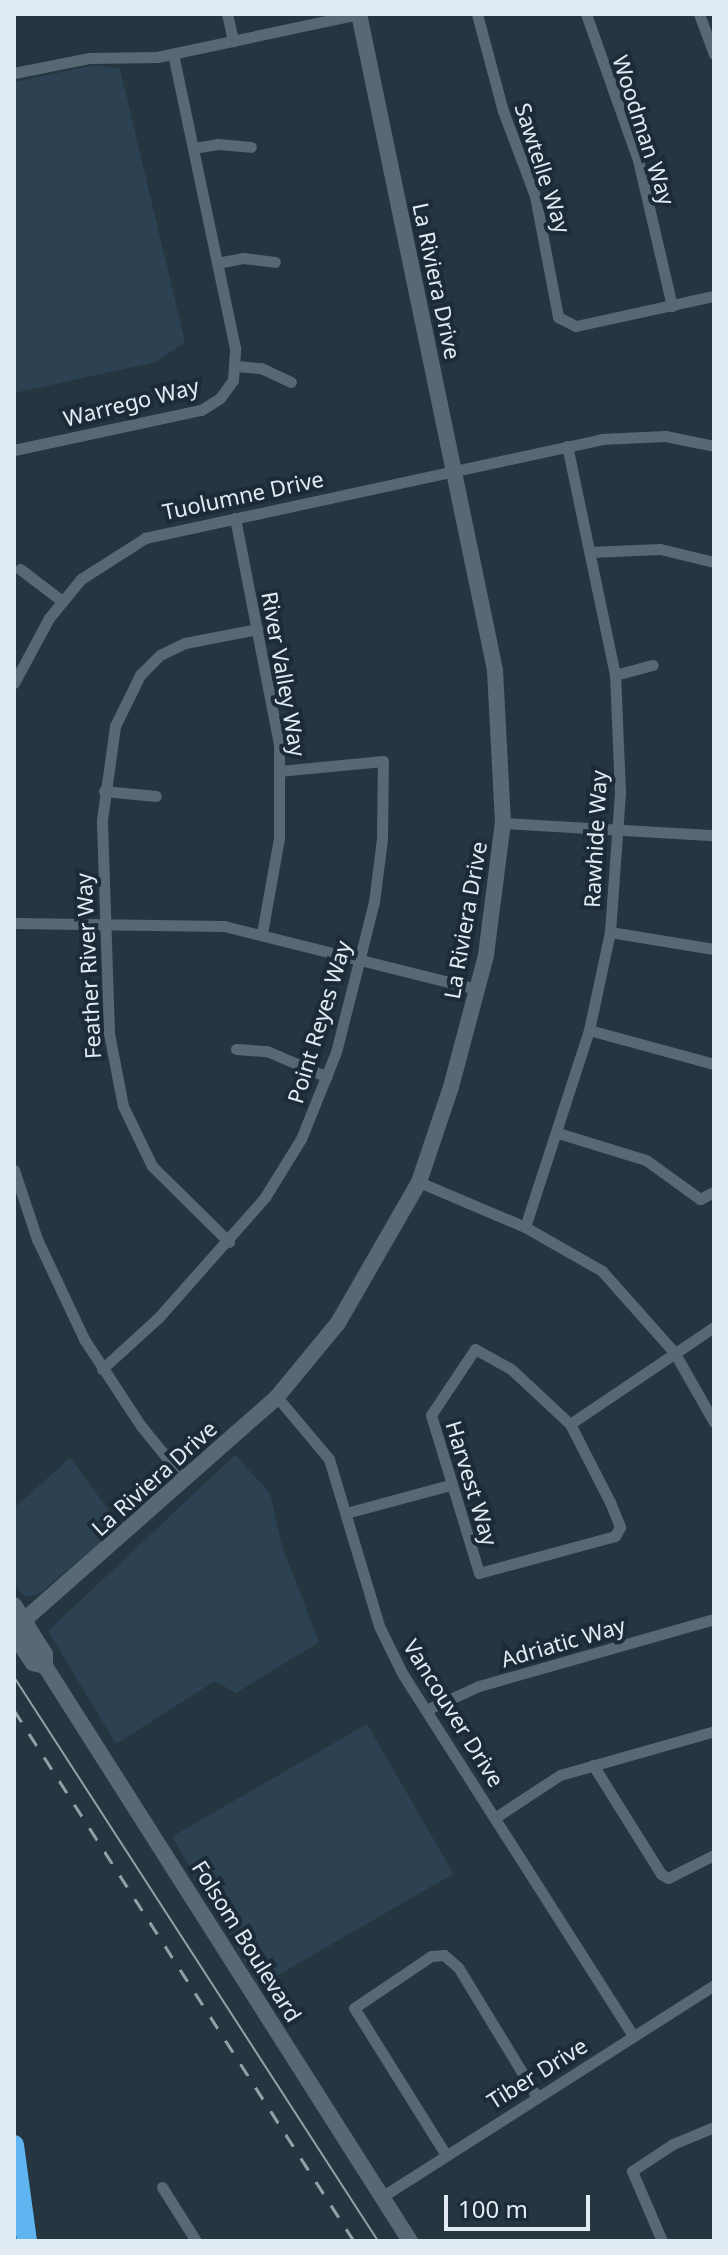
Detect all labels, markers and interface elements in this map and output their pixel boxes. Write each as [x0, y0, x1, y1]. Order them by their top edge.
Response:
street label: Woodman Way [607, 52, 681, 208]
street label: Sawtelle Way [510, 100, 576, 236]
street label: La Riviera Drive [408, 200, 466, 362]
street label: Warrego Way [61, 372, 201, 432]
street label: Tuolumne Drive [160, 465, 326, 525]
street label: River Valley Way [257, 590, 311, 758]
street label: Rawhide Way [578, 769, 612, 909]
street label: La Riviera Drive [438, 839, 492, 1001]
street label: Feather River Way [70, 872, 106, 1060]
street label: Point Reyes Way [282, 937, 356, 1107]
street label: La Riviera Drive [86, 1415, 222, 1541]
street label: Harvest Way [441, 1417, 503, 1549]
street label: Adriatic Way [498, 1612, 628, 1672]
street label: Vancouver Drive [398, 1634, 510, 1792]
street label: Folsom Boulevard [187, 1856, 307, 2026]
street label: Tiber Drive [482, 2032, 592, 2114]
scale bar [448, 2179, 594, 2229]
text: 100 m [458, 2192, 528, 2225]

